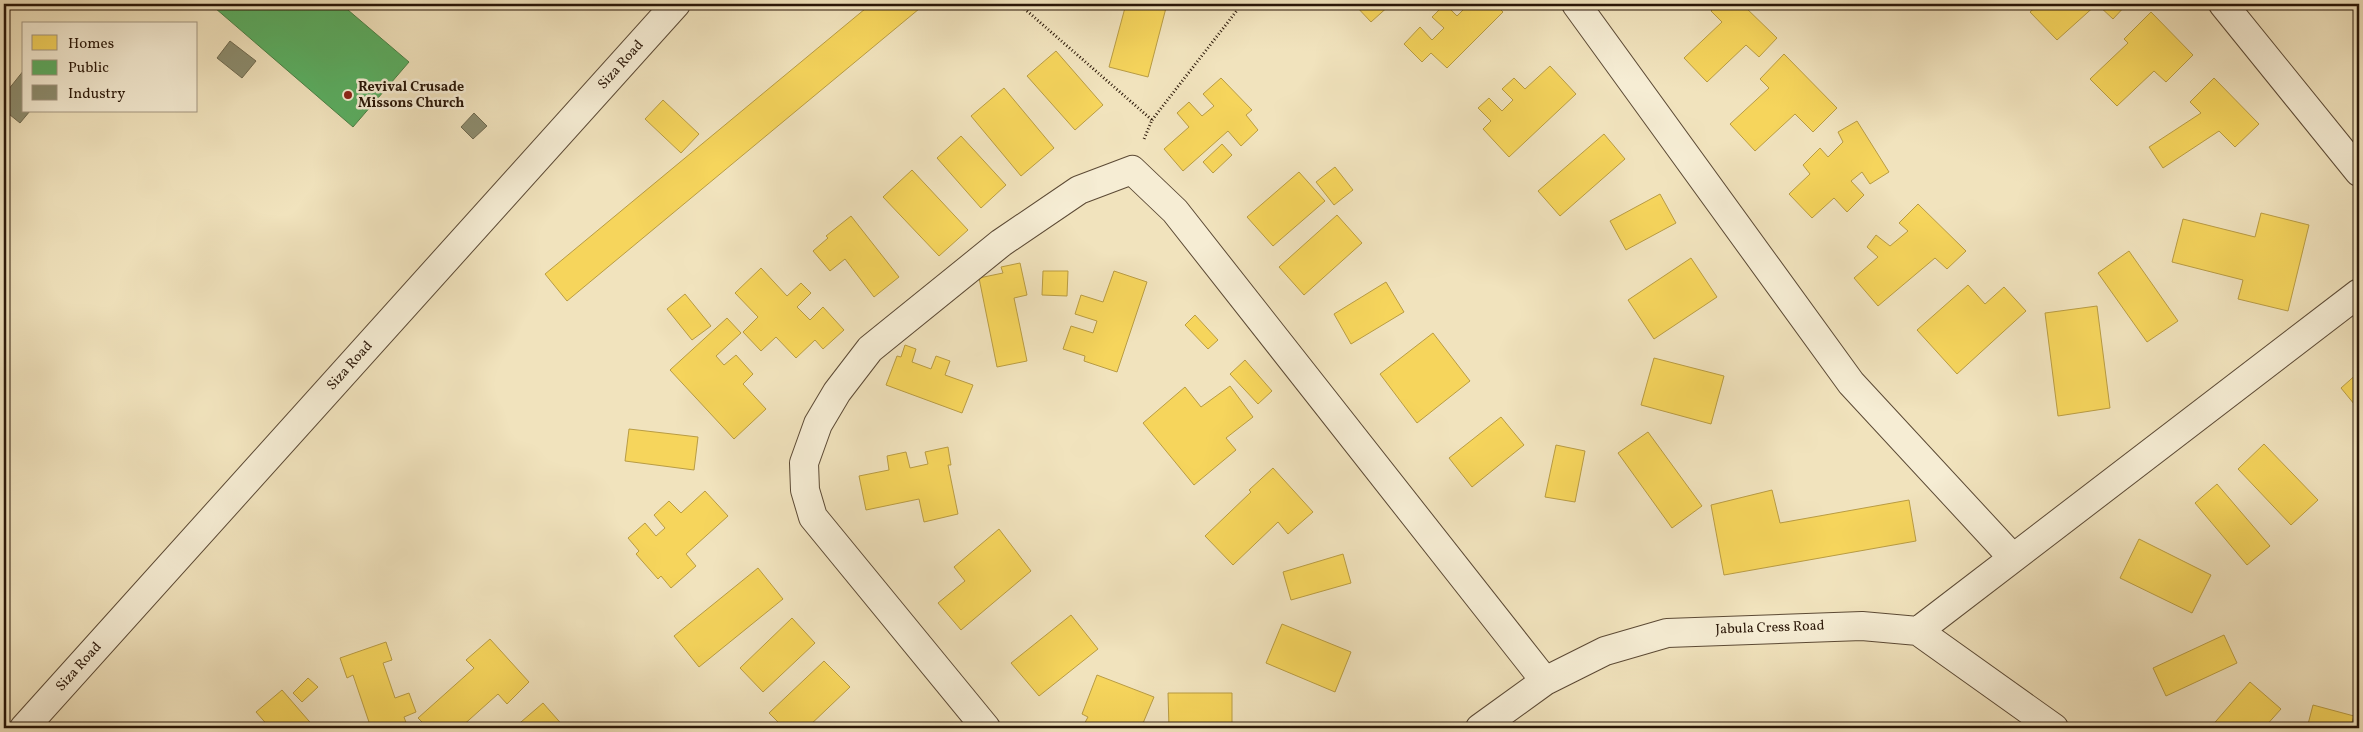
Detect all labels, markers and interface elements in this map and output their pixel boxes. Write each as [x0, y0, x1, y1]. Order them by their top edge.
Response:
legend [22, 22, 198, 112]
text: Homes [68, 34, 114, 55]
street label: Siza Road [594, 36, 648, 94]
text: Public [68, 58, 109, 79]
place label: Revival Crusade Missons Church [358, 78, 464, 113]
text: Industry [68, 84, 125, 105]
marker: Revival Crusade Missons Church [342, 89, 354, 101]
street label: Siza Road [323, 337, 377, 395]
street label: Jabula Cress Road [1715, 617, 1825, 639]
street label: Siza Road [52, 638, 106, 696]

